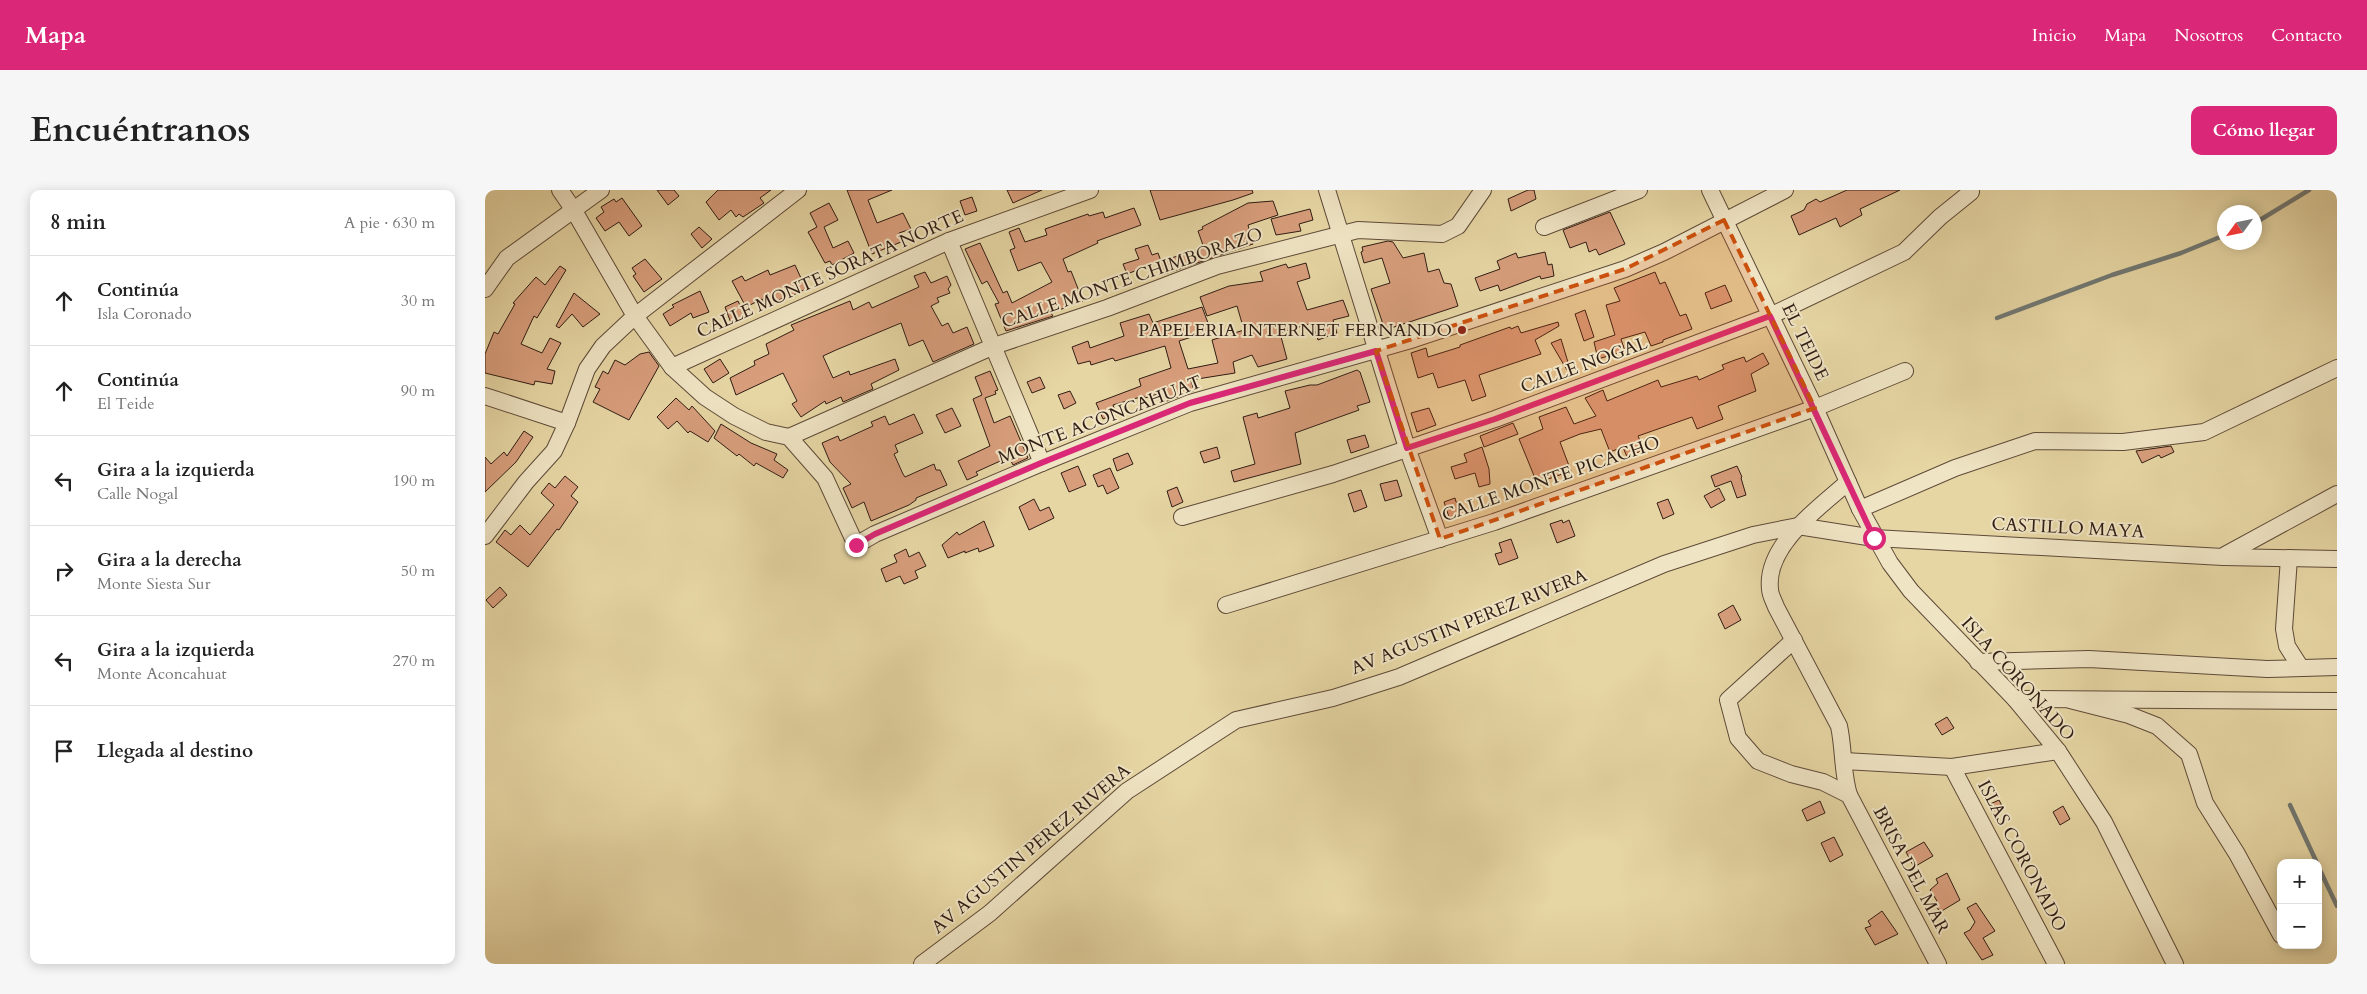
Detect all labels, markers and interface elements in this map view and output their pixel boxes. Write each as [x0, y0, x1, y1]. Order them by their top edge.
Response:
text: Mapa [25, 19, 86, 52]
text: Inicio [2032, 23, 2076, 48]
text: Mapa [2104, 23, 2146, 48]
text: Nosotros [2174, 23, 2243, 48]
text: Contacto [2271, 23, 2342, 48]
text: Encuéntranos [30, 106, 251, 154]
button: Cómo llegar [2191, 106, 2337, 155]
street label: CALLE MONTE SORATA NORTE [693, 204, 967, 344]
north arrow [2217, 205, 2262, 250]
text: 8 min [50, 208, 106, 237]
text: A pie · 630 m [344, 212, 435, 234]
street label: CALLE MONTE CHIMBORAZO [998, 221, 1266, 335]
text: Continúa [97, 277, 179, 303]
icon: ahead [50, 287, 78, 315]
text: 30 m [401, 290, 435, 312]
street label: EL TEIDE [1776, 299, 1834, 385]
text: Isla Coronado [97, 303, 192, 325]
place label: PAPELERIA INTERNET FERNANDO [1138, 318, 1452, 343]
marker: PAPELERIA INTERNET FERNANDO [1456, 324, 1468, 336]
street label: CALLE NOGAL [1517, 330, 1651, 400]
text: Continúa [97, 367, 179, 393]
street label: MONTE ACONCAHUAT [994, 369, 1206, 471]
icon: ahead [50, 377, 78, 405]
text: 90 m [401, 380, 435, 402]
text: El Teide [97, 393, 155, 415]
street label: CALLE MONTE PICACHO [1439, 430, 1663, 528]
text: Gira a la izquierda [97, 457, 255, 483]
icon: left [50, 467, 78, 495]
text: 190 m [393, 470, 435, 492]
text: Calle Nogal [97, 483, 178, 505]
street label: CASTILLO MAYA [1991, 512, 2145, 544]
route start [1863, 527, 1886, 550]
route end [845, 534, 868, 557]
text: Gira a la derecha [97, 547, 242, 573]
icon: right [50, 557, 78, 585]
text: 50 m [401, 560, 435, 582]
street label: AV AGUSTIN PEREZ RIVERA [1347, 563, 1591, 681]
text: Monte Siesta Sur [97, 573, 210, 595]
street label: ISLA CORONADO [1955, 611, 2081, 747]
text: Gira a la izquierda [97, 637, 255, 663]
icon: left [50, 647, 78, 675]
text: 270 m [393, 650, 435, 672]
text: Monte Aconcahuat [97, 663, 227, 685]
icon: arrive [50, 737, 78, 765]
text: Llegada al destino [97, 738, 253, 764]
street label: AV AGUSTIN PEREZ RIVERA [926, 758, 1136, 940]
street label: ISLAS CORONADO [1971, 776, 2073, 936]
street label: BRISA DEL MAR [1867, 802, 1955, 939]
map controls [2277, 859, 2322, 949]
button: + [2277, 859, 2322, 904]
button: − [2277, 904, 2322, 949]

